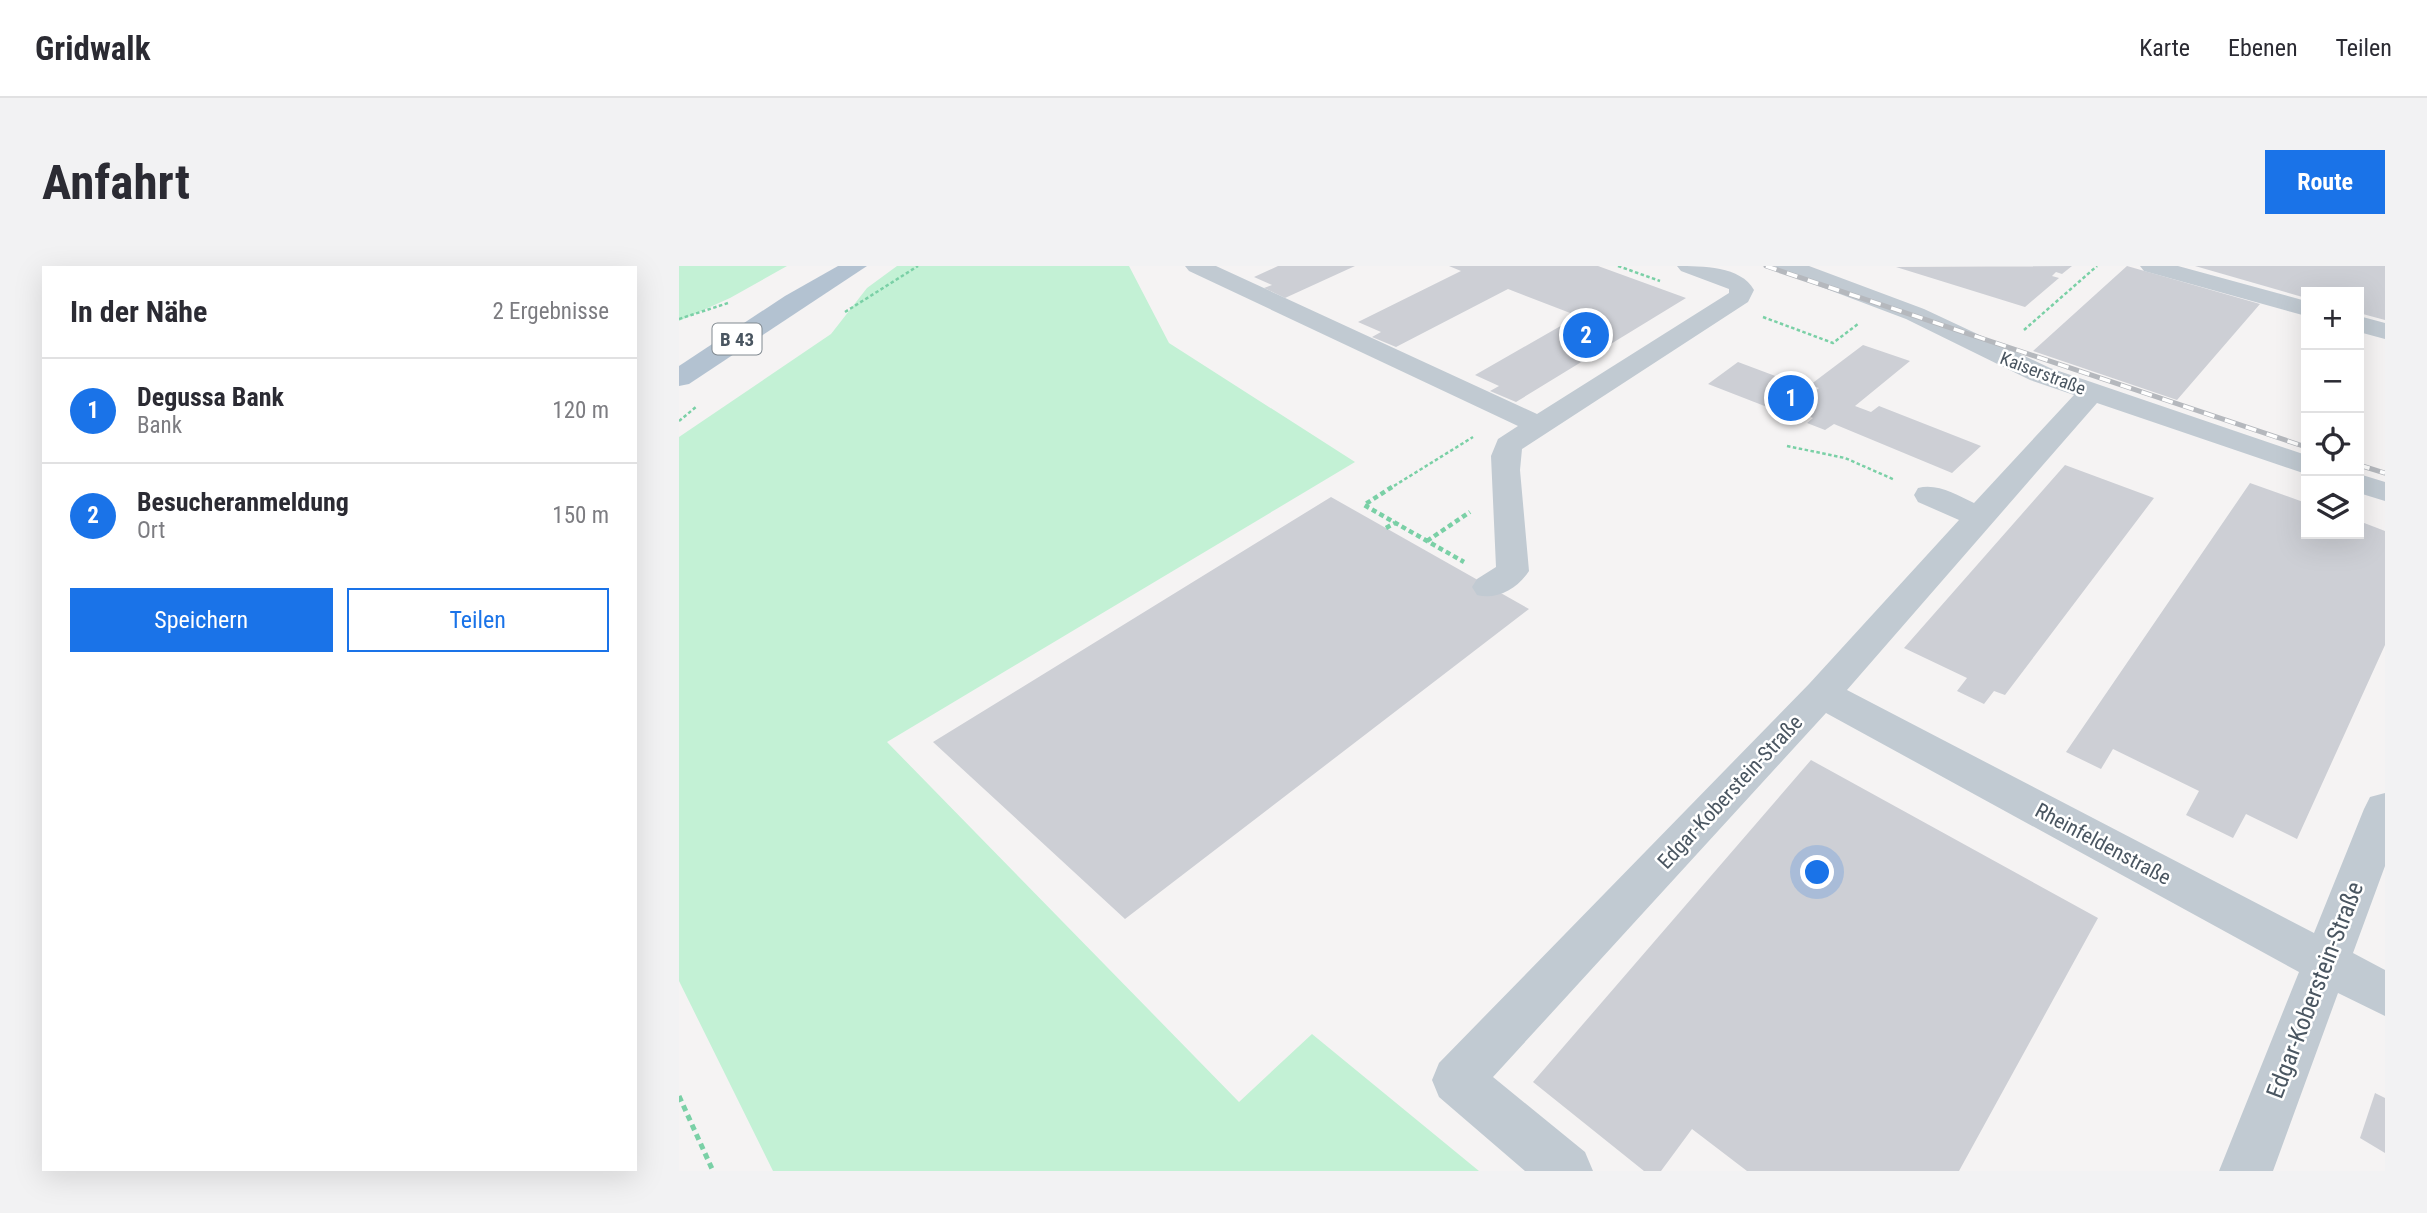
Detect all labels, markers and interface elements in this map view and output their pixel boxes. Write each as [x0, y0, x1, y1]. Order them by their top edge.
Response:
text: Gridwalk [35, 29, 150, 68]
text: Karte [2139, 34, 2190, 62]
text: Ebenen [2228, 34, 2298, 62]
text: Teilen [2336, 34, 2392, 62]
button: Route [2265, 150, 2385, 214]
text: Anfahrt [42, 154, 190, 211]
map controls [2301, 287, 2364, 539]
button: + [2301, 287, 2364, 350]
text: In der Nähe [70, 294, 207, 329]
text: 2 Ergebnisse [492, 298, 609, 325]
pin: 2 [1563, 309, 1609, 361]
road number: B 43 [713, 324, 761, 354]
street label: Kaiserstraße [1997, 347, 2089, 399]
button: − [2301, 350, 2364, 413]
pin: 1 [1768, 372, 1814, 424]
text: Degussa Bank [137, 382, 284, 412]
text: 1 [87, 397, 99, 424]
text: 120 m [552, 397, 609, 424]
text: Bank [137, 412, 182, 439]
button: locate [2301, 413, 2364, 476]
button: layers [2301, 476, 2364, 539]
text: Besucheranmeldung [137, 487, 349, 517]
text: 2 [87, 502, 99, 529]
text: 150 m [552, 502, 609, 529]
text: Ort [137, 517, 165, 544]
button: Speichern [70, 588, 333, 652]
button: Teilen [347, 588, 609, 652]
street label: Edgar-Koberstein-Straße [1653, 710, 1807, 874]
street label: Rheinfeldenstraße [2031, 798, 2175, 890]
your location [1800, 855, 1834, 889]
street label: Edgar-Koberstein-Straße [2261, 878, 2369, 1102]

